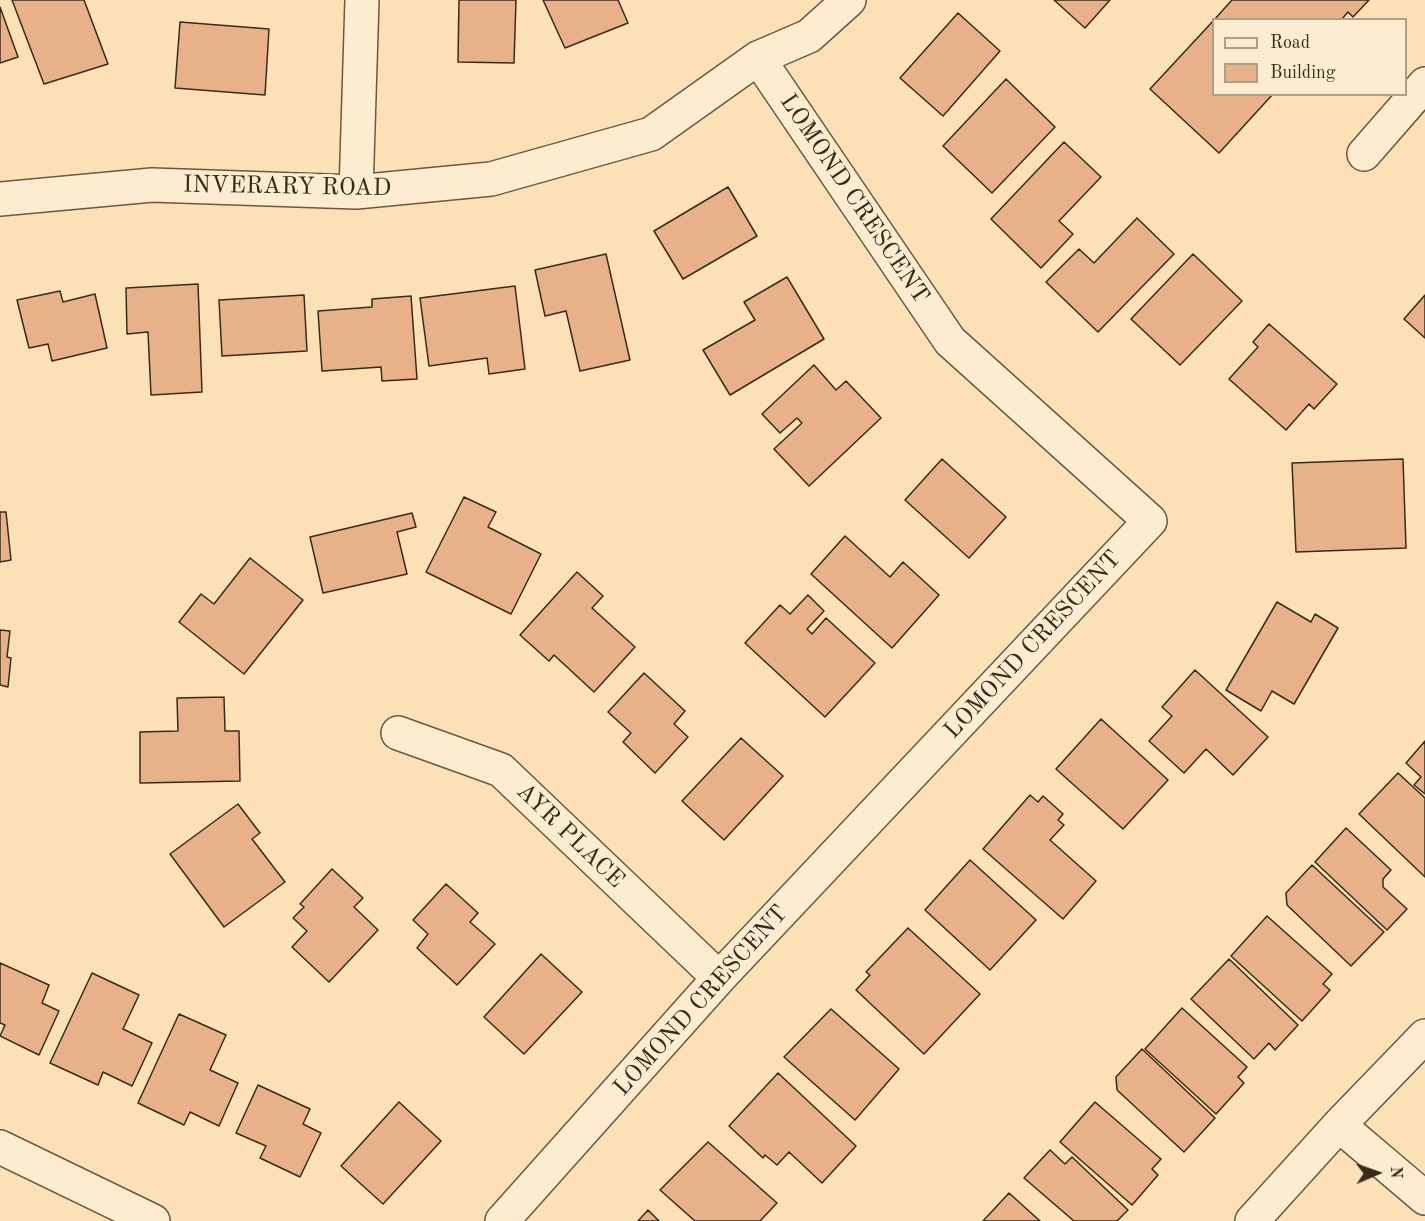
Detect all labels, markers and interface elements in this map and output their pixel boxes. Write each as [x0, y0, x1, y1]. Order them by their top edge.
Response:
legend [1212, 18, 1407, 96]
text: Road [1270, 34, 1310, 52]
text: Building [1270, 64, 1335, 82]
street label: LOMOND CRESCENT [773, 89, 935, 309]
street label: INVERARY ROAD [183, 171, 391, 203]
street label: LOMOND CRESCENT [938, 545, 1128, 745]
street label: AYR PLACE [510, 777, 630, 895]
street label: LOMOND CRESCENT [608, 900, 794, 1102]
north arrow [1347, 1143, 1407, 1203]
text: N [1387, 1166, 1403, 1179]

